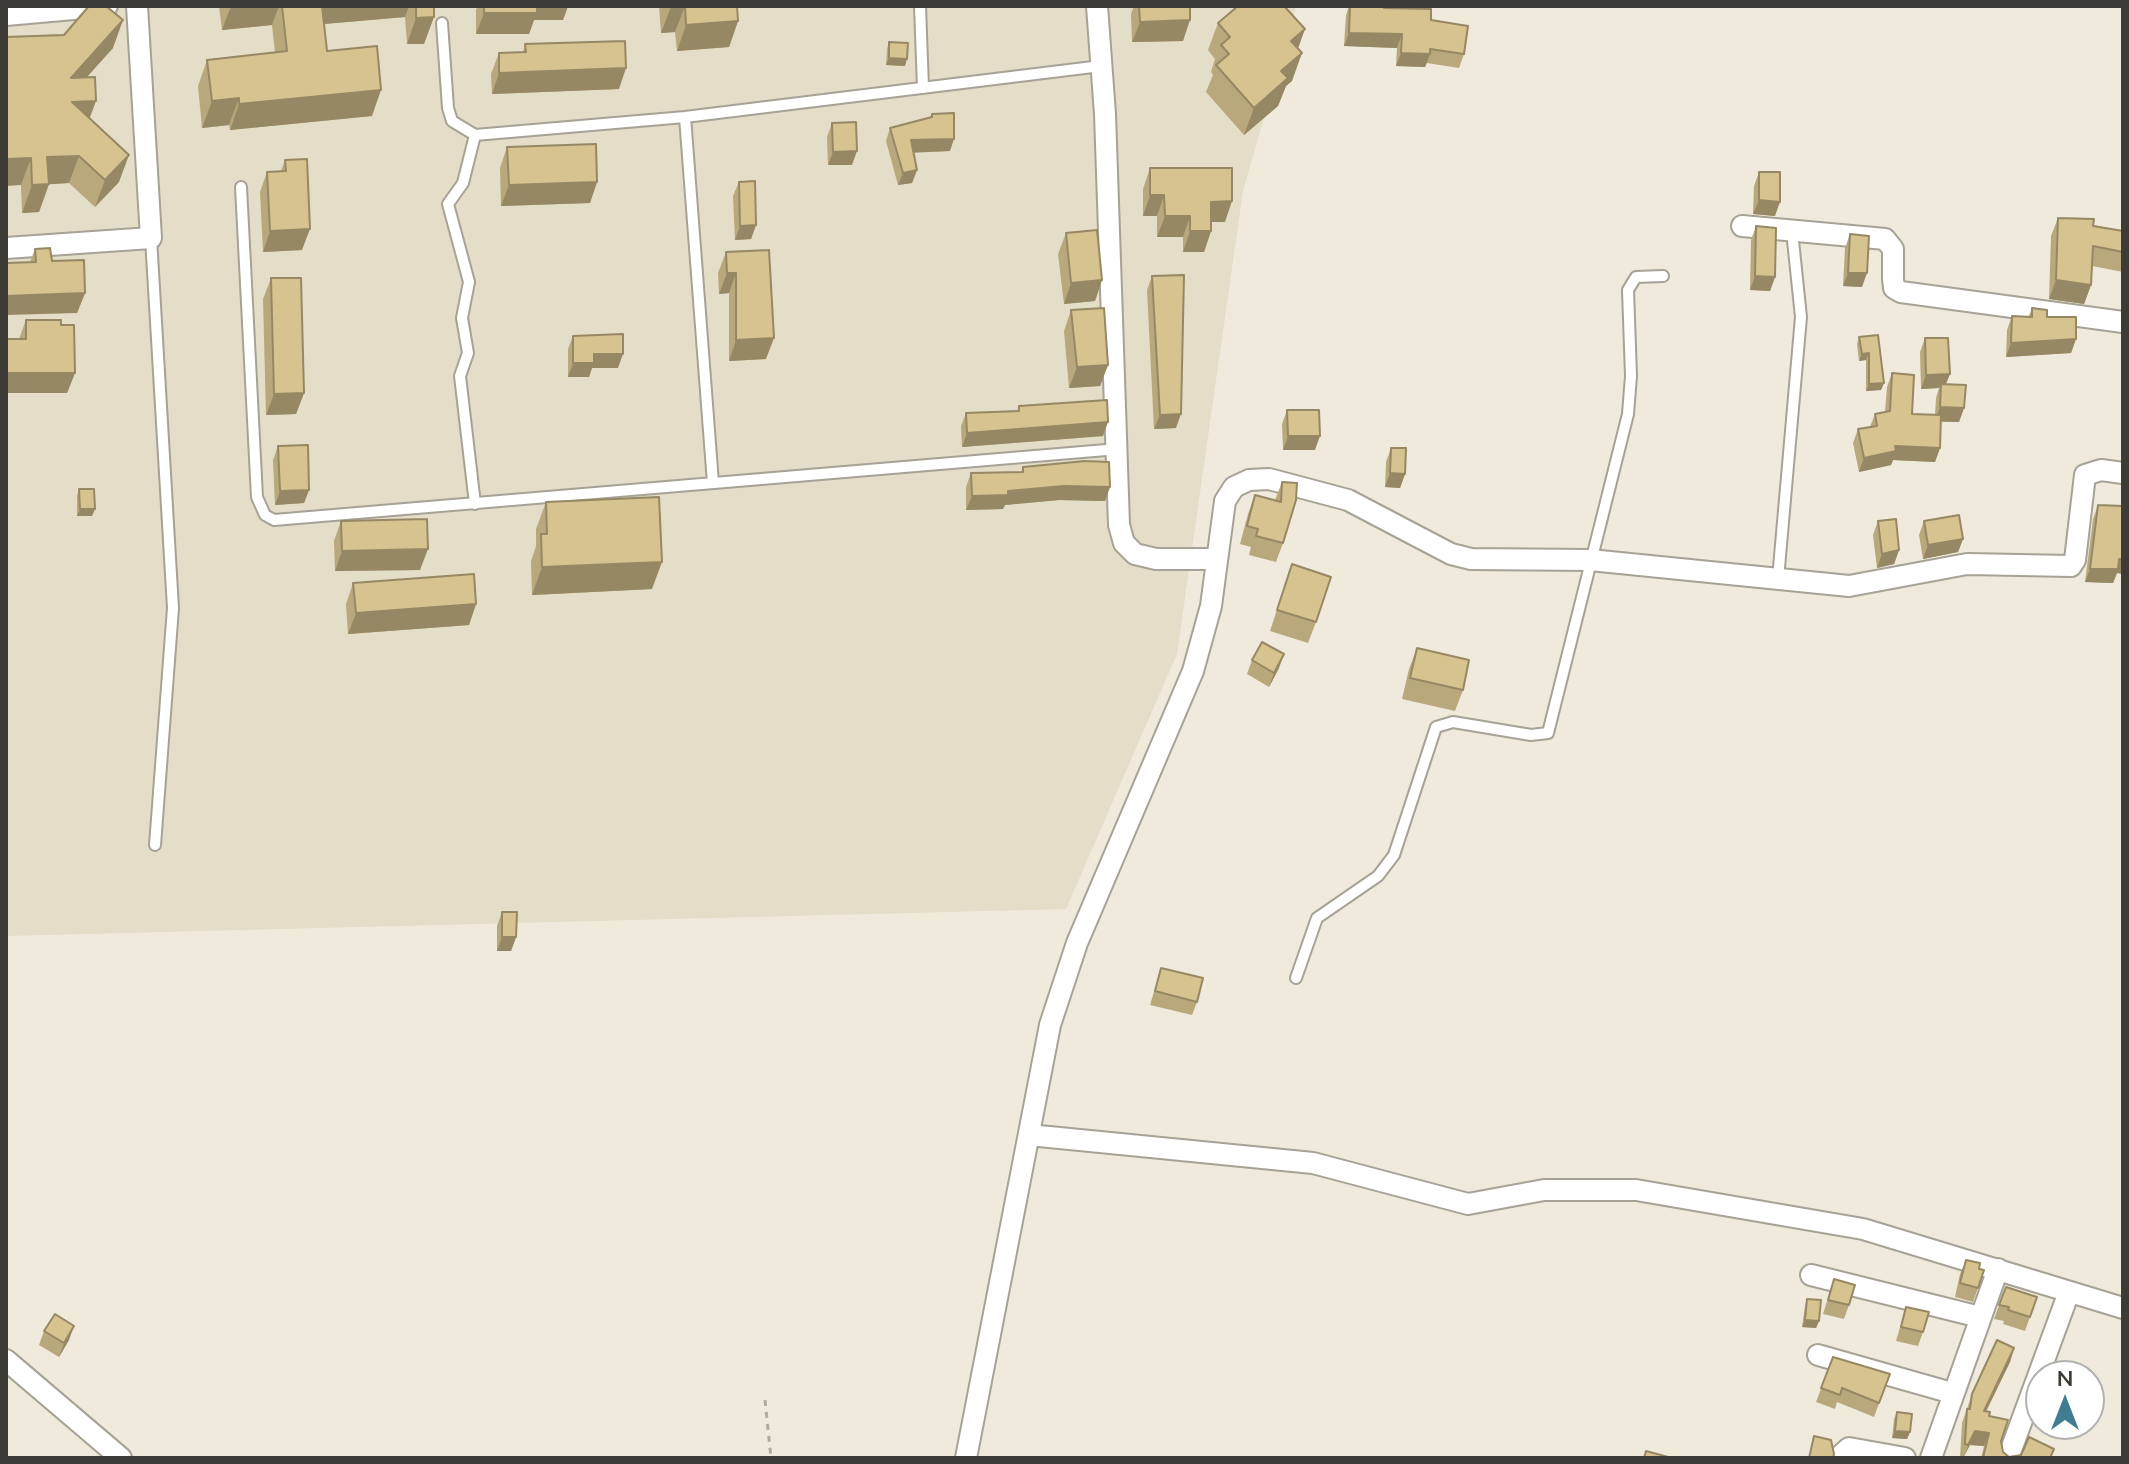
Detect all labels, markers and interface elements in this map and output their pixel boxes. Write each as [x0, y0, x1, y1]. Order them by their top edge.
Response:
north arrow [2025, 1360, 2105, 1440]
text: N [2057, 1364, 2073, 1392]

